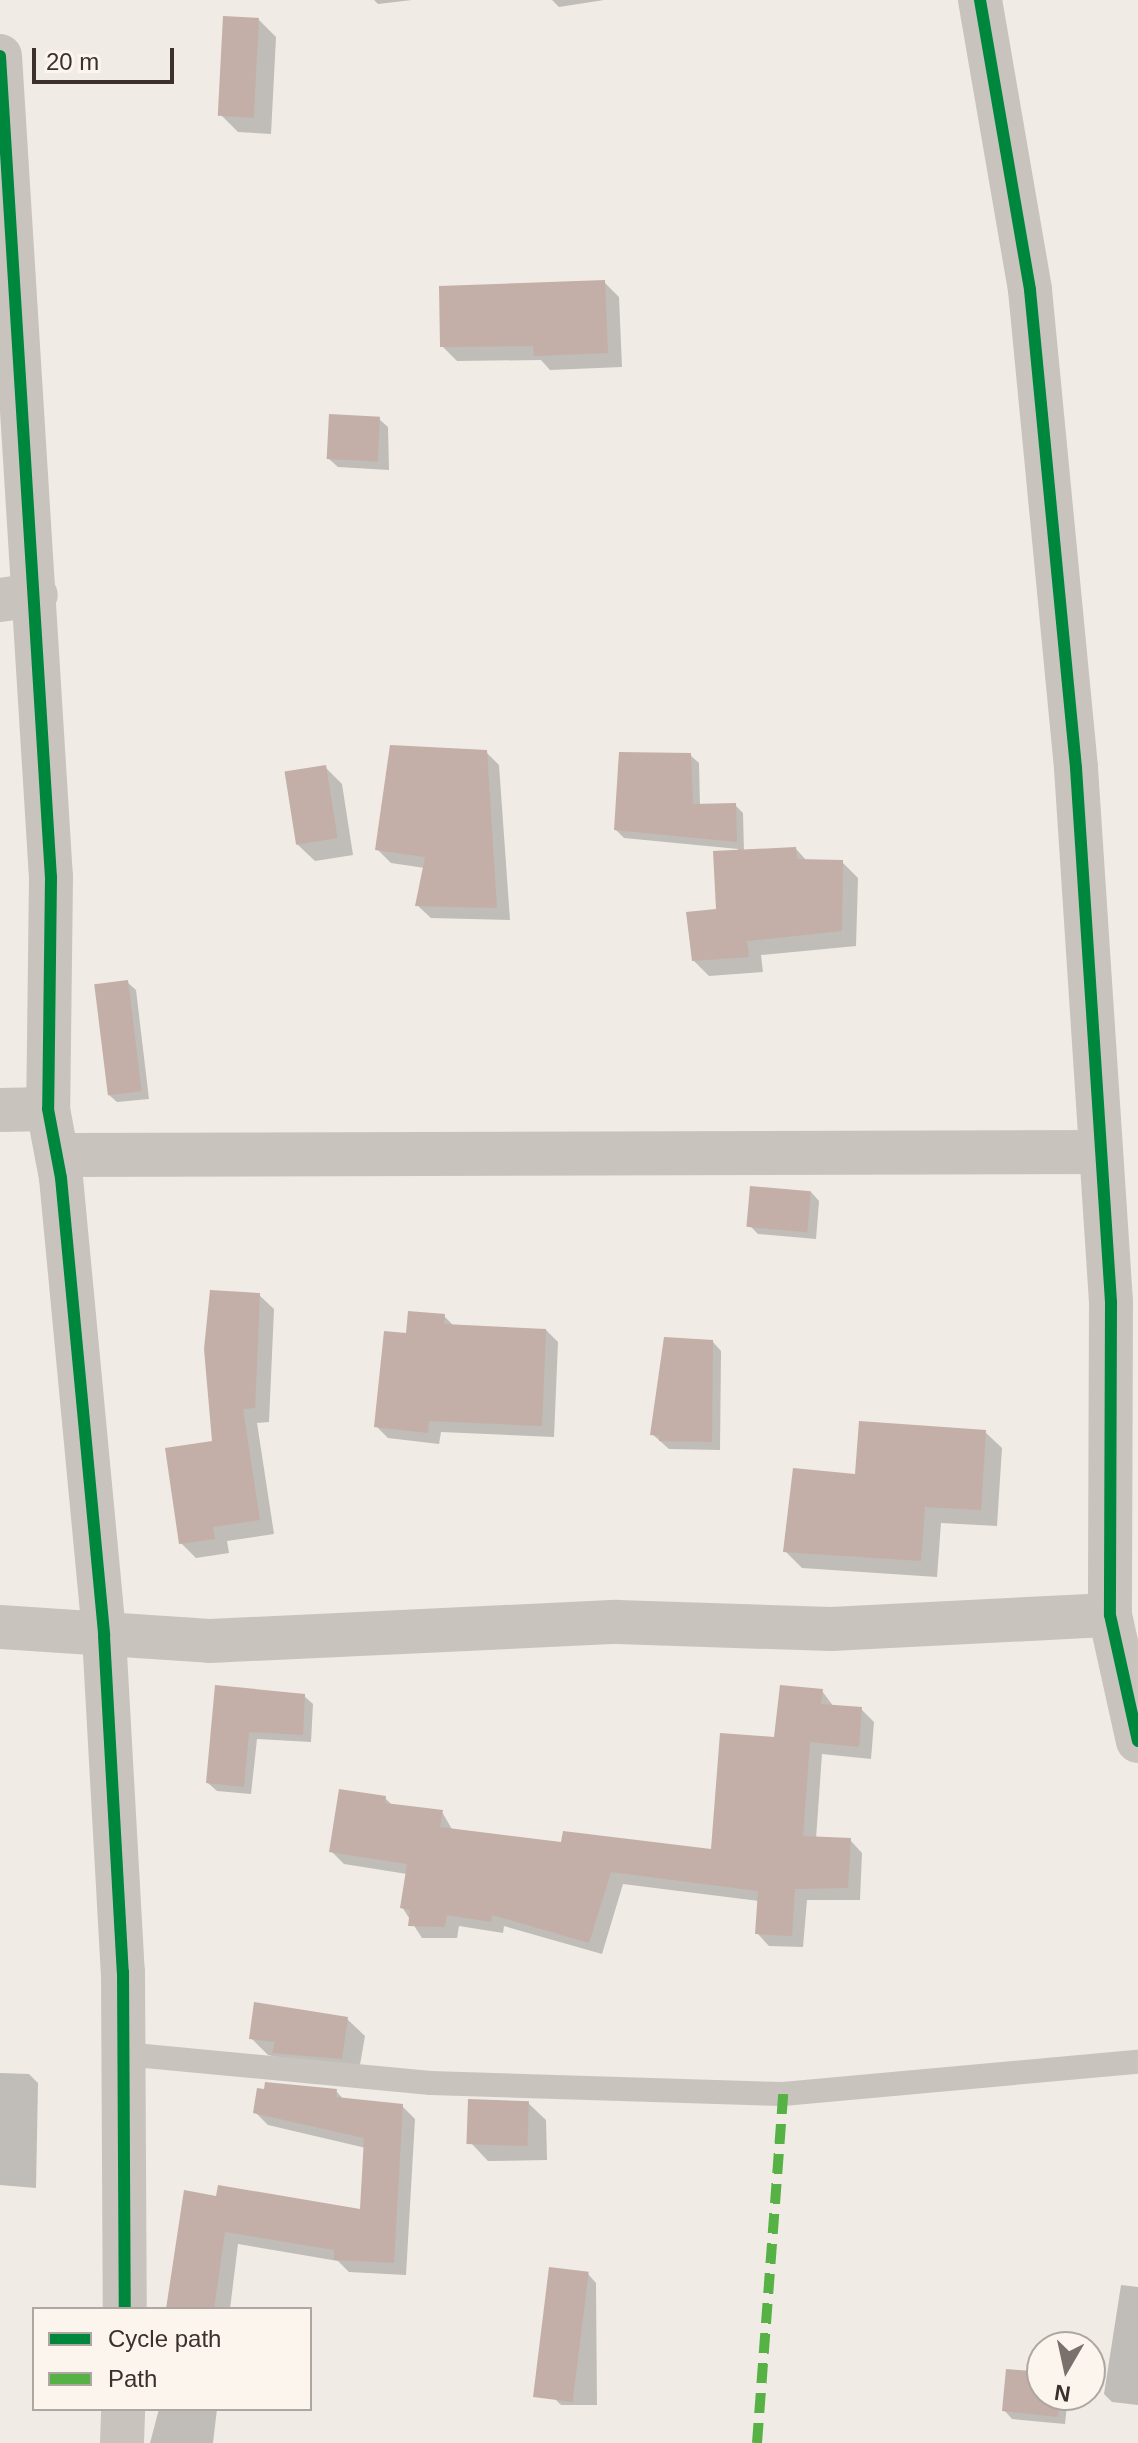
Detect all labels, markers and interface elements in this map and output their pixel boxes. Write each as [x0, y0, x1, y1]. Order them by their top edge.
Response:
scale bar [36, 32, 178, 82]
text: 20 m [46, 48, 99, 75]
legend [32, 2307, 312, 2411]
text: Cycle path [108, 2325, 221, 2352]
north arrow [1026, 2331, 1106, 2411]
text: Path [108, 2365, 157, 2392]
text: N [1053, 2380, 1072, 2407]

